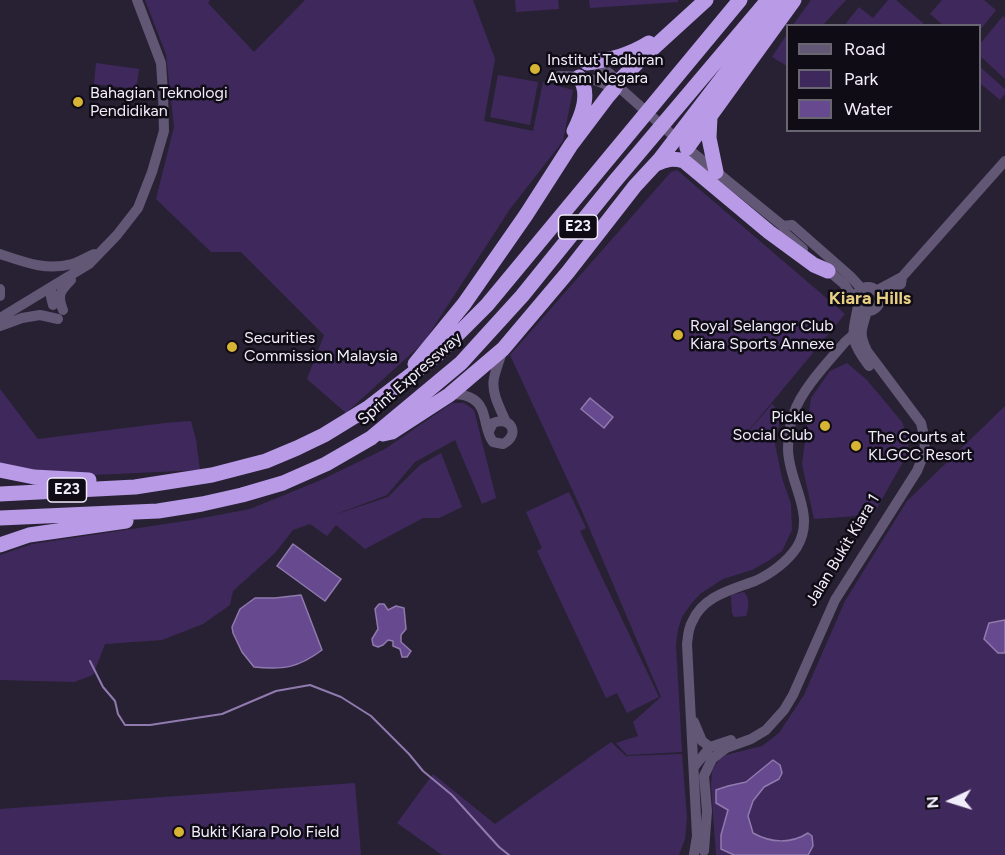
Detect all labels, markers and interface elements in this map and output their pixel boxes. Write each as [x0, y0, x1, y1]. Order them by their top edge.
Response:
legend [786, 24, 981, 132]
text: Road [844, 38, 885, 60]
place label: Institut Tadbiran Awam Negara [547, 50, 663, 88]
marker: Institut Tadbiran Awam Negara [528, 62, 542, 76]
text: Park [844, 68, 878, 90]
place label: Bahagian Teknologi Pendidikan [90, 83, 228, 121]
marker: Bahagian Teknologi Pendidikan [71, 95, 85, 109]
text: Water [844, 98, 892, 120]
road number: E23 [558, 215, 598, 239]
district label: Kiara Hills [829, 288, 911, 310]
place label: Royal Selangor Club Kiara Sports Annexe [690, 316, 834, 354]
place label: Securities Commission Malaysia [244, 328, 398, 366]
marker: Royal Selangor Club Kiara Sports Annexe [671, 328, 685, 342]
street label: Sprint Expressway [354, 329, 466, 429]
marker: Securities Commission Malaysia [225, 340, 239, 354]
place label: Pickle Social Club [733, 407, 813, 445]
marker: Pickle Social Club [818, 419, 832, 433]
place label: The Courts at KLGCC Resort [868, 427, 972, 465]
marker: The Courts at KLGCC Resort [849, 439, 863, 453]
road number: E23 [48, 478, 86, 502]
street label: Jalan Bukit Kiara 1 [802, 491, 884, 609]
north arrow [921, 771, 981, 831]
text: N [923, 795, 942, 809]
place label: Bukit Kiara Polo Field [191, 822, 339, 842]
marker: Bukit Kiara Polo Field [172, 825, 186, 839]

